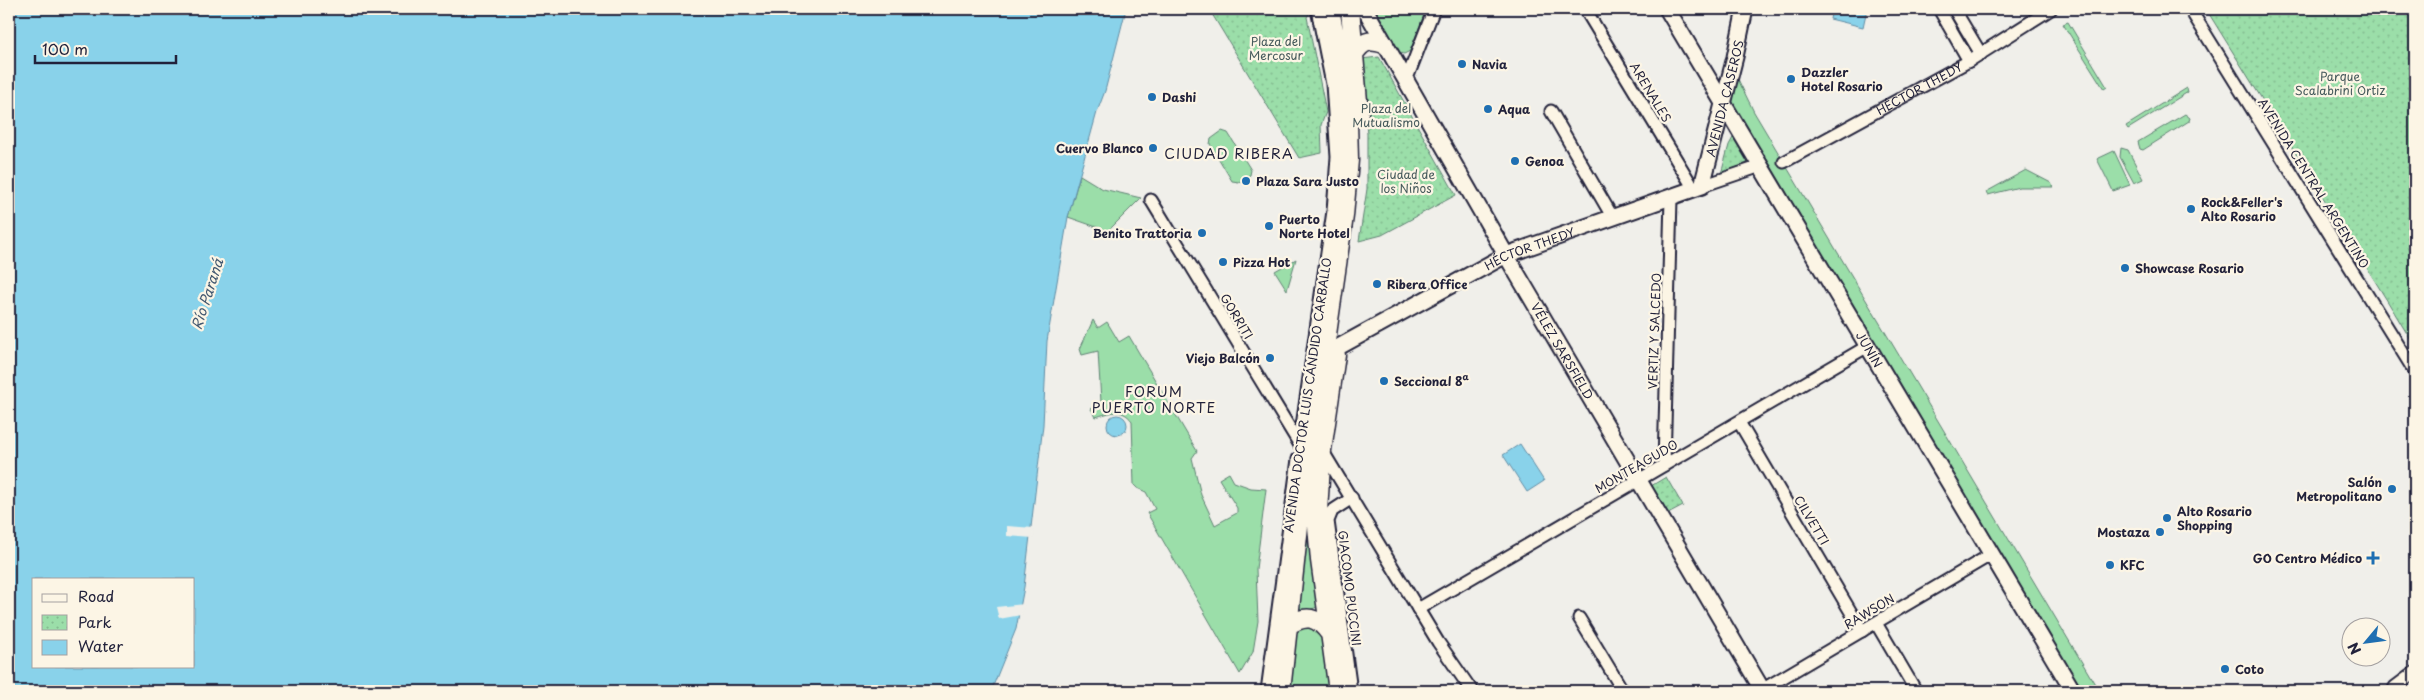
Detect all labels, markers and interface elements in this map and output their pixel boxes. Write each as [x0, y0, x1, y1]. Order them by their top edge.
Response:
scale bar [35, 32, 176, 64]
park label: Plaza del Mercosur [1249, 32, 1304, 64]
text: 100 m [42, 37, 88, 60]
street label: AVENIDA CASEROS [1701, 38, 1747, 159]
place label: Navia [1472, 55, 1508, 73]
street label: HÉCTOR THEDY [1873, 57, 1966, 119]
marker: Navia [1456, 58, 1468, 70]
street label: ARENALES [1626, 59, 1676, 125]
place label: Dazzler Hotel Rosario [1801, 63, 1883, 95]
park label: Parque Scalabrini Ortiz [2295, 67, 2385, 99]
marker: Dazzler Hotel Rosario [1785, 73, 1797, 85]
place label: Dashi [1162, 88, 1197, 106]
marker: Dashi [1146, 91, 1158, 103]
street label: AVENIDA CENTRAL ARGENTINO [2254, 94, 2374, 272]
park label: Plaza del Mutualismo [1352, 99, 1420, 131]
place label: Aqua [1497, 100, 1530, 118]
marker: Aqua [1482, 103, 1494, 115]
place label: Cuervo Blanco [1056, 139, 1143, 157]
marker: Cuervo Blanco [1147, 142, 1159, 154]
district label: CIUDAD RIBERA [1164, 143, 1294, 164]
place label: Genoa [1525, 152, 1564, 170]
marker: Genoa [1509, 155, 1521, 167]
park label: Ciudad de los Niños [1377, 165, 1435, 197]
place label: Plaza Sara Justo [1256, 172, 1359, 190]
marker: Plaza Sara Justo [1240, 175, 1252, 187]
place label: Rock&Feller's Alto Rosario [2201, 193, 2283, 225]
marker: Rock&Feller's Alto Rosario [2185, 203, 2197, 215]
place label: Puerto Norte Hotel [1279, 210, 1350, 242]
marker: Puerto Norte Hotel [1263, 220, 1275, 232]
street label: HÉCTOR THEDY [1481, 222, 1577, 274]
place label: Benito Trattoria [1093, 224, 1193, 242]
marker: Benito Trattoria [1196, 227, 1208, 239]
place label: Pizza Hot [1233, 253, 1291, 271]
water label: Río Paraná [186, 255, 229, 332]
marker: Pizza Hot [1217, 256, 1229, 268]
street label: AVENIDA DOCTOR LUIS CÁNDIDO CARBALLO [1279, 256, 1335, 534]
place label: Showcase Rosario [2135, 259, 2244, 277]
marker: Showcase Rosario [2119, 262, 2131, 274]
street label: VERTIZ Y SALCEDO [1643, 272, 1665, 390]
place label: Ribera Office [1387, 275, 1467, 293]
marker: Ribera Office [1371, 278, 1383, 290]
street label: GORRITI [1216, 290, 1258, 342]
street label: VÉLEZ SARSFIELD [1527, 299, 1598, 403]
street label: JUNÍN [1852, 328, 1887, 371]
place label: Viejo Balcón [1186, 349, 1260, 367]
marker: Viejo Balcón [1264, 352, 1276, 364]
place label: Seccional 8ª [1394, 372, 1469, 390]
marker: Seccional 8ª [1378, 375, 1390, 387]
district label: FORUM PUERTO NORTE [1092, 381, 1216, 418]
street label: MONTEAGUDO [1591, 435, 1681, 497]
place label: Salón Metropolitano [2296, 473, 2382, 505]
marker: Salón Metropolitano [2386, 483, 2398, 495]
street label: CILVETTI [1790, 492, 1834, 548]
place label: Alto Rosario Shopping [2177, 502, 2252, 534]
marker: Alto Rosario Shopping [2161, 512, 2173, 524]
place label: Mostaza [2097, 523, 2151, 541]
marker: Mostaza [2154, 526, 2166, 538]
street label: GIACOMO PUCCINI [1334, 529, 1366, 647]
place label: GO Centro Médico [2253, 549, 2362, 567]
marker: GO Centro Médico [2366, 551, 2380, 565]
place label: KFC [2120, 556, 2145, 574]
marker: KFC [2104, 559, 2116, 571]
legend [32, 578, 195, 668]
text: Road [78, 584, 114, 607]
street label: RAWSON [1840, 589, 1898, 633]
text: Park [78, 610, 112, 633]
north arrow [2342, 618, 2392, 668]
text: Water [78, 634, 123, 657]
text: N [2342, 639, 2366, 658]
place label: Coto [2235, 660, 2264, 678]
marker: Coto [2219, 663, 2231, 675]

